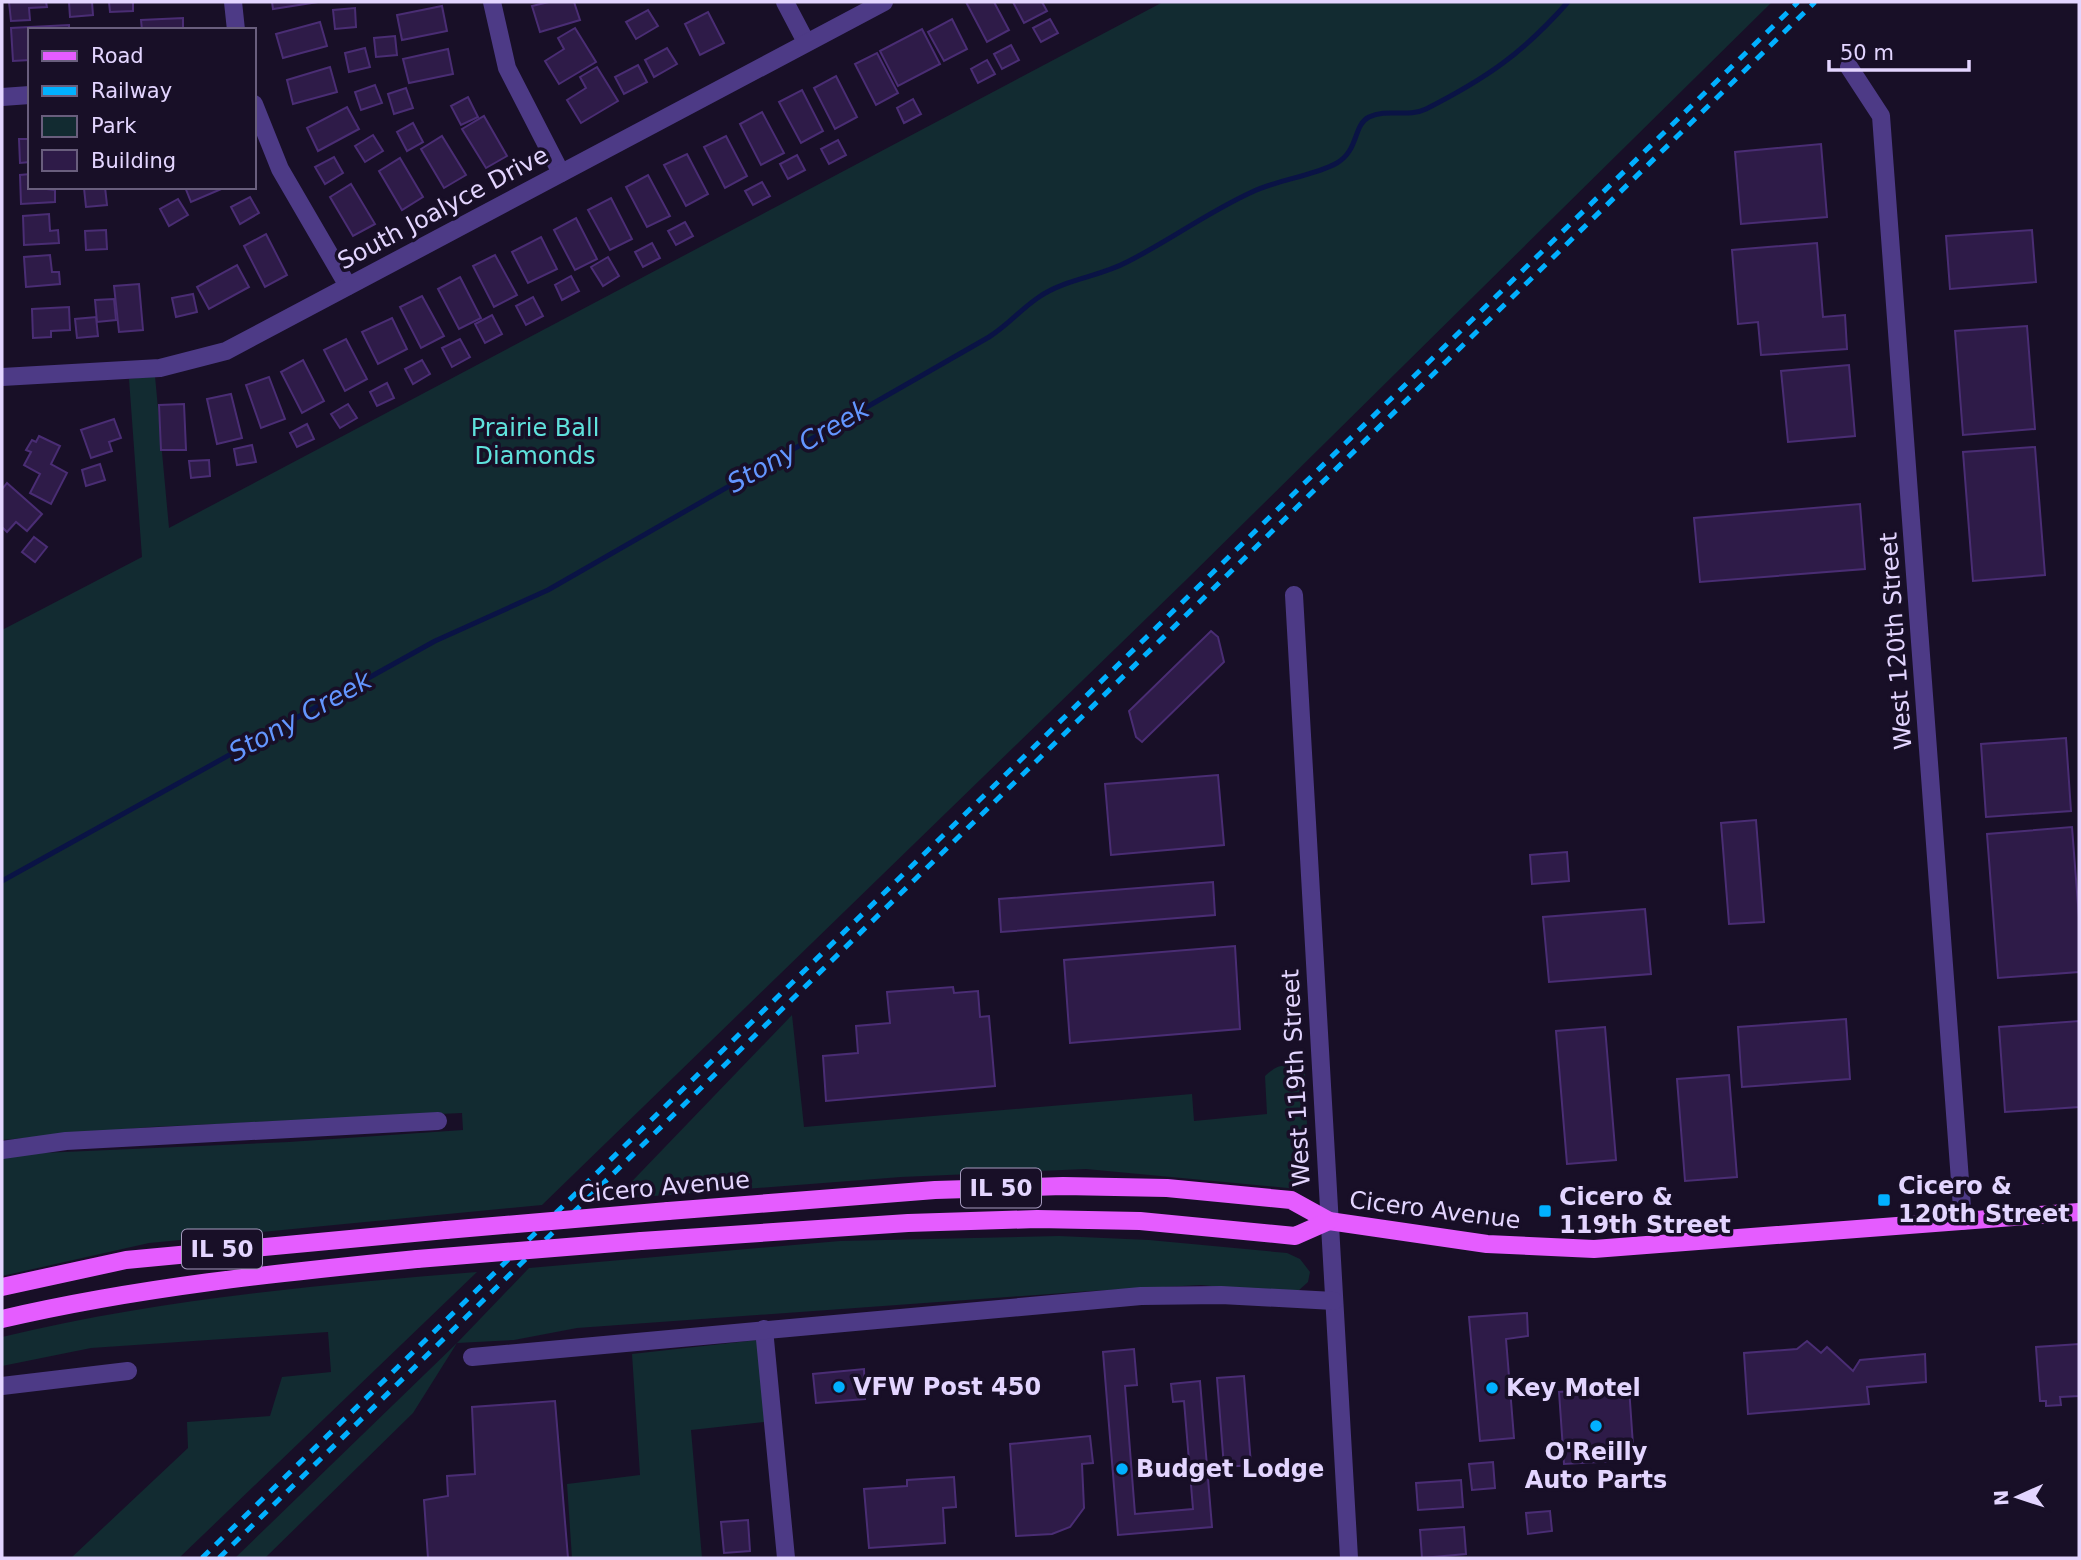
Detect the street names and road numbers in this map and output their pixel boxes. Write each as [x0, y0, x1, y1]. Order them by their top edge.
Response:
street label: South Joalyce Drive [333, 141, 553, 275]
street label: West 120th Street [1874, 531, 1918, 751]
street label: West 119th Street [1276, 969, 1316, 1187]
street label: Cicero Avenue [577, 1166, 751, 1208]
road number: IL 50 [961, 1168, 1041, 1208]
street label: Cicero Avenue [1348, 1186, 1522, 1234]
road number: IL 50 [182, 1230, 262, 1268]

